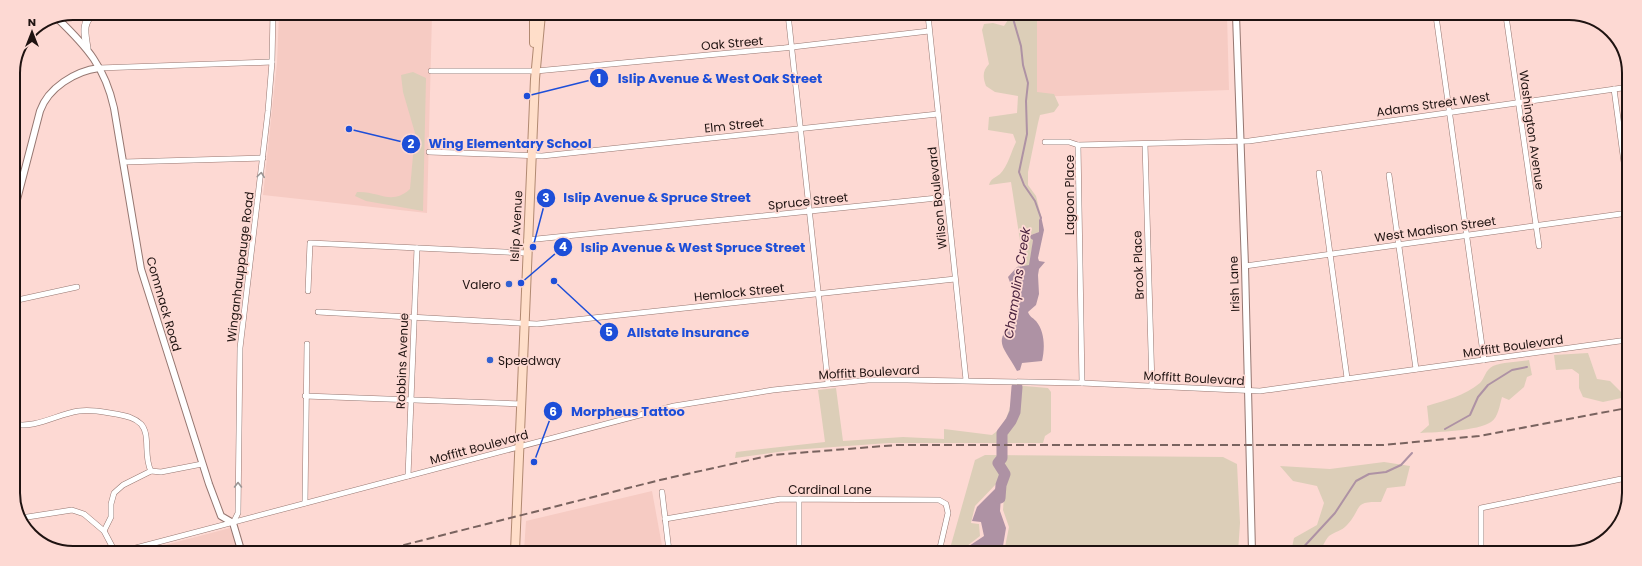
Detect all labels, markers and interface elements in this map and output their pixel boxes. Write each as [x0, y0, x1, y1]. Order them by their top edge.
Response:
north arrow [12, 12, 52, 52]
text: N [28, 14, 36, 30]
street label: Oak Street [700, 32, 764, 54]
callout: Islip Avenue & West Oak Street [589, 66, 830, 91]
text: Islip Avenue & West Oak Street [618, 69, 822, 88]
street label: Washington Avenue [1515, 69, 1549, 191]
text: 1 [597, 70, 601, 87]
street label: Adams Street West [1375, 88, 1491, 120]
street label: Elm Street [703, 113, 765, 137]
callout: Wing Elementary School [401, 131, 600, 156]
text: Wing Elementary School [429, 134, 592, 153]
text: 2 [408, 135, 415, 152]
street label: Wilson Boulevard [923, 146, 951, 250]
street label: Lagoon Place [1061, 155, 1078, 235]
one-way arrow [256, 172, 265, 178]
callout: Islip Avenue & Spruce Street [536, 185, 759, 210]
text: Islip Avenue & Spruce Street [563, 188, 751, 207]
street label: Spruce Street [767, 188, 849, 214]
text: 3 [542, 189, 550, 206]
street label: Islip Avenue [506, 190, 526, 262]
street label: Winganhauppauge Road [222, 191, 258, 343]
street label: West Madison Street [1373, 212, 1497, 246]
water label: Champlins Creek [999, 225, 1035, 340]
street label: Brook Place [1128, 230, 1148, 300]
callout: Islip Avenue & West Spruce Street [553, 235, 813, 260]
text: 4 [559, 238, 567, 255]
text: Islip Avenue & West Spruce Street [581, 238, 805, 257]
street label: Commack Road [142, 255, 186, 353]
street label: Irish Lane [1225, 256, 1243, 312]
place label: Valero [462, 276, 501, 293]
marker: Valero [504, 279, 514, 289]
street label: Hemlock Street [693, 279, 785, 305]
street label: Robbins Avenue [392, 313, 412, 409]
callout: Allstate Insurance [599, 320, 757, 345]
text: 5 [605, 323, 613, 340]
text: Allstate Insurance [627, 323, 749, 342]
street label: Moffitt Boulevard [1462, 331, 1564, 361]
place label: Speedway [498, 352, 561, 369]
marker: Speedway [485, 355, 495, 365]
street label: Moffitt Boulevard [818, 361, 920, 383]
street label: Moffitt Boulevard [1143, 367, 1245, 389]
callout: Morpheus Tattoo [543, 399, 693, 424]
text: Morpheus Tattoo [571, 402, 685, 421]
text: 6 [549, 403, 557, 420]
street label: Moffitt Boulevard [428, 426, 530, 468]
street label: Cardinal Lane [788, 481, 872, 498]
one-way arrow [234, 482, 242, 488]

